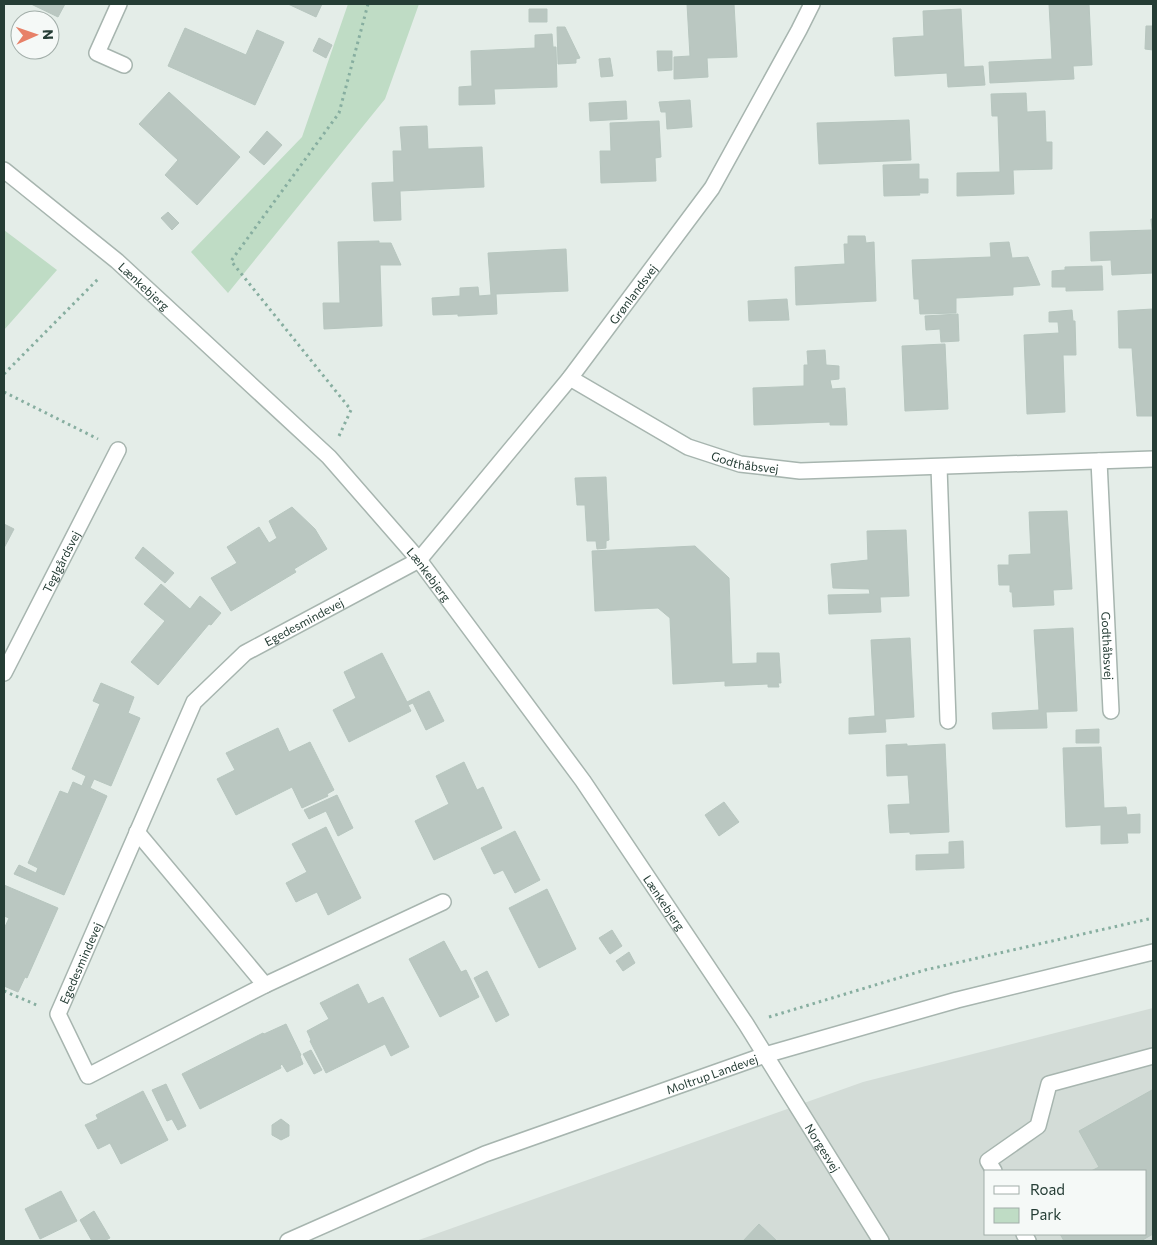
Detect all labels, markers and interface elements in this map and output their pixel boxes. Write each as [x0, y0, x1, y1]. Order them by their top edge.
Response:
north arrow [10, 10, 60, 60]
text: N [40, 29, 57, 40]
street label: Lænkebjerg [116, 259, 173, 313]
street label: Grønlandsvej [606, 261, 660, 327]
street label: Godthåbsvej [710, 448, 779, 475]
street label: Teglgårdsvej [39, 528, 83, 595]
street label: Lænkebjerg [404, 544, 454, 604]
street label: Egedesmindevej [262, 595, 346, 648]
street label: Godthåbsvej [1099, 611, 1117, 680]
street label: Lænkebjerg [641, 872, 688, 933]
street label: Egedesmindevej [56, 920, 104, 1006]
street label: Moltrup Landevej [664, 1051, 760, 1096]
street label: Norgesvej [803, 1121, 843, 1174]
legend [984, 1170, 1147, 1235]
text: Road [1030, 1180, 1065, 1198]
text: Park [1030, 1205, 1061, 1223]

